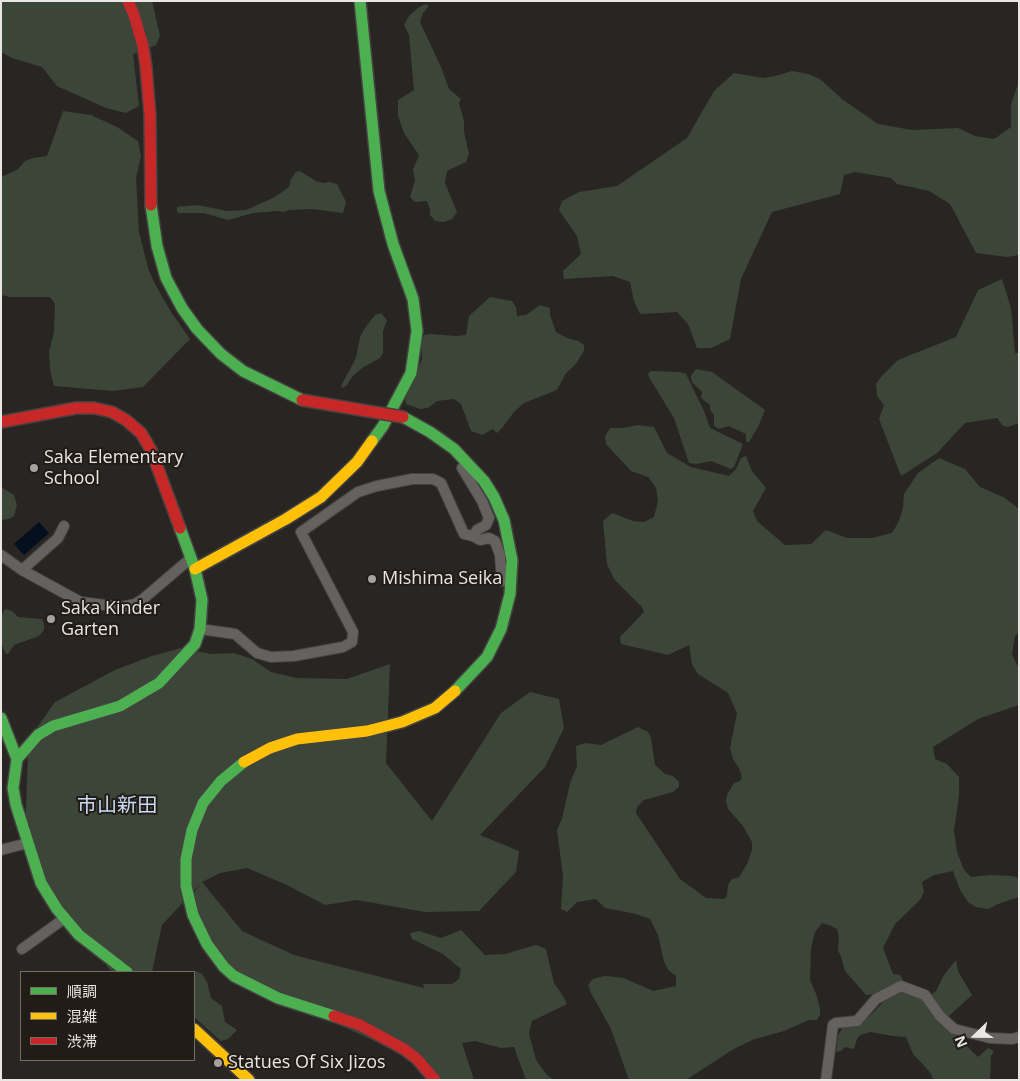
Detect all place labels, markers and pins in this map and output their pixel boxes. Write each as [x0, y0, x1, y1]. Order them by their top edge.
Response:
place label: Saka Elementary School [44, 447, 183, 489]
marker: Saka Elementary School [28, 462, 40, 474]
place label: Mishima Seika [382, 568, 502, 590]
marker: Mishima Seika [366, 573, 378, 585]
place label: Saka Kinder Garten [61, 598, 160, 640]
marker: Saka Kinder Garten [45, 613, 57, 625]
place label: Statues Of Six Jizos [228, 1052, 386, 1074]
marker: Statues Of Six Jizos [212, 1057, 224, 1069]

